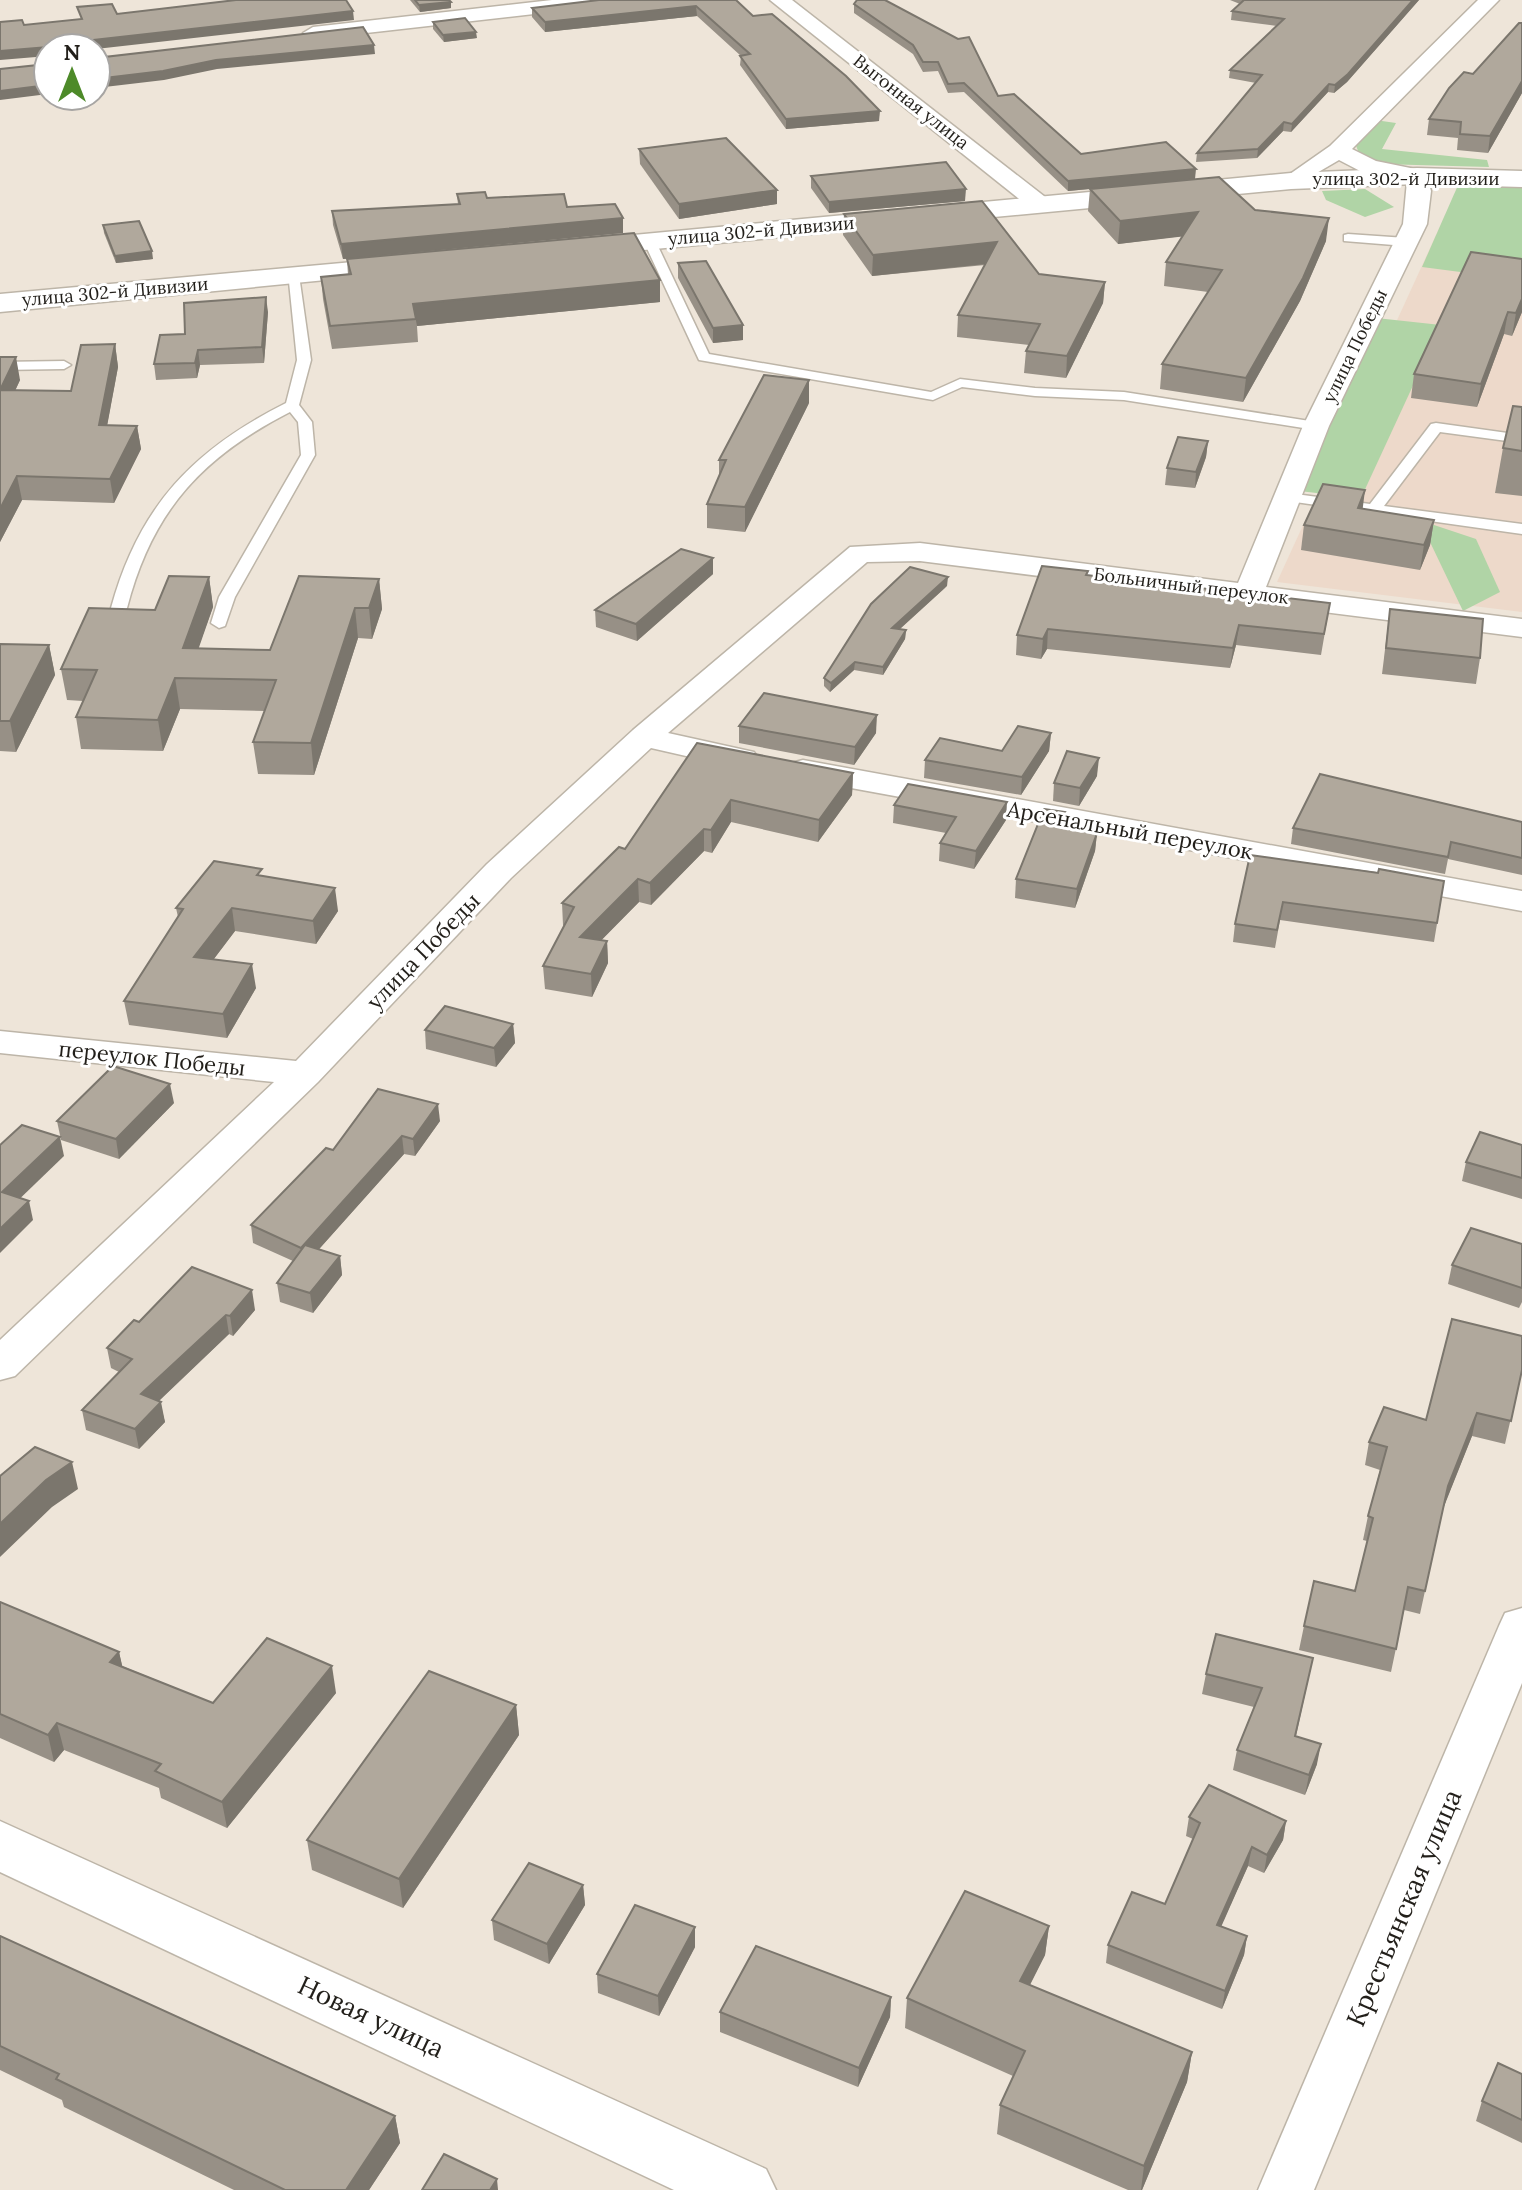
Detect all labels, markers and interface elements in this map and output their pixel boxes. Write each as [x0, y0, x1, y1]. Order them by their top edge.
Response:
north arrow [32, 32, 112, 112]
text: N [63, 38, 81, 66]
street label: Выгонная улица [849, 49, 974, 154]
street label: улица 302-й Дивизии [1313, 167, 1499, 190]
street label: улица 302-й Дивизии [667, 211, 855, 250]
street label: улица 302-й Дивизии [21, 272, 209, 311]
street label: улица Победы [1317, 285, 1392, 406]
street label: Больничный переулок [1092, 562, 1290, 609]
street label: Арсенальный переулок [1004, 794, 1255, 865]
street label: улица Победы [360, 887, 486, 1015]
street label: переулок Победы [57, 1034, 247, 1082]
street label: Крестьянская улица [1339, 1784, 1468, 2031]
street label: Новая улица [293, 1968, 450, 2065]

